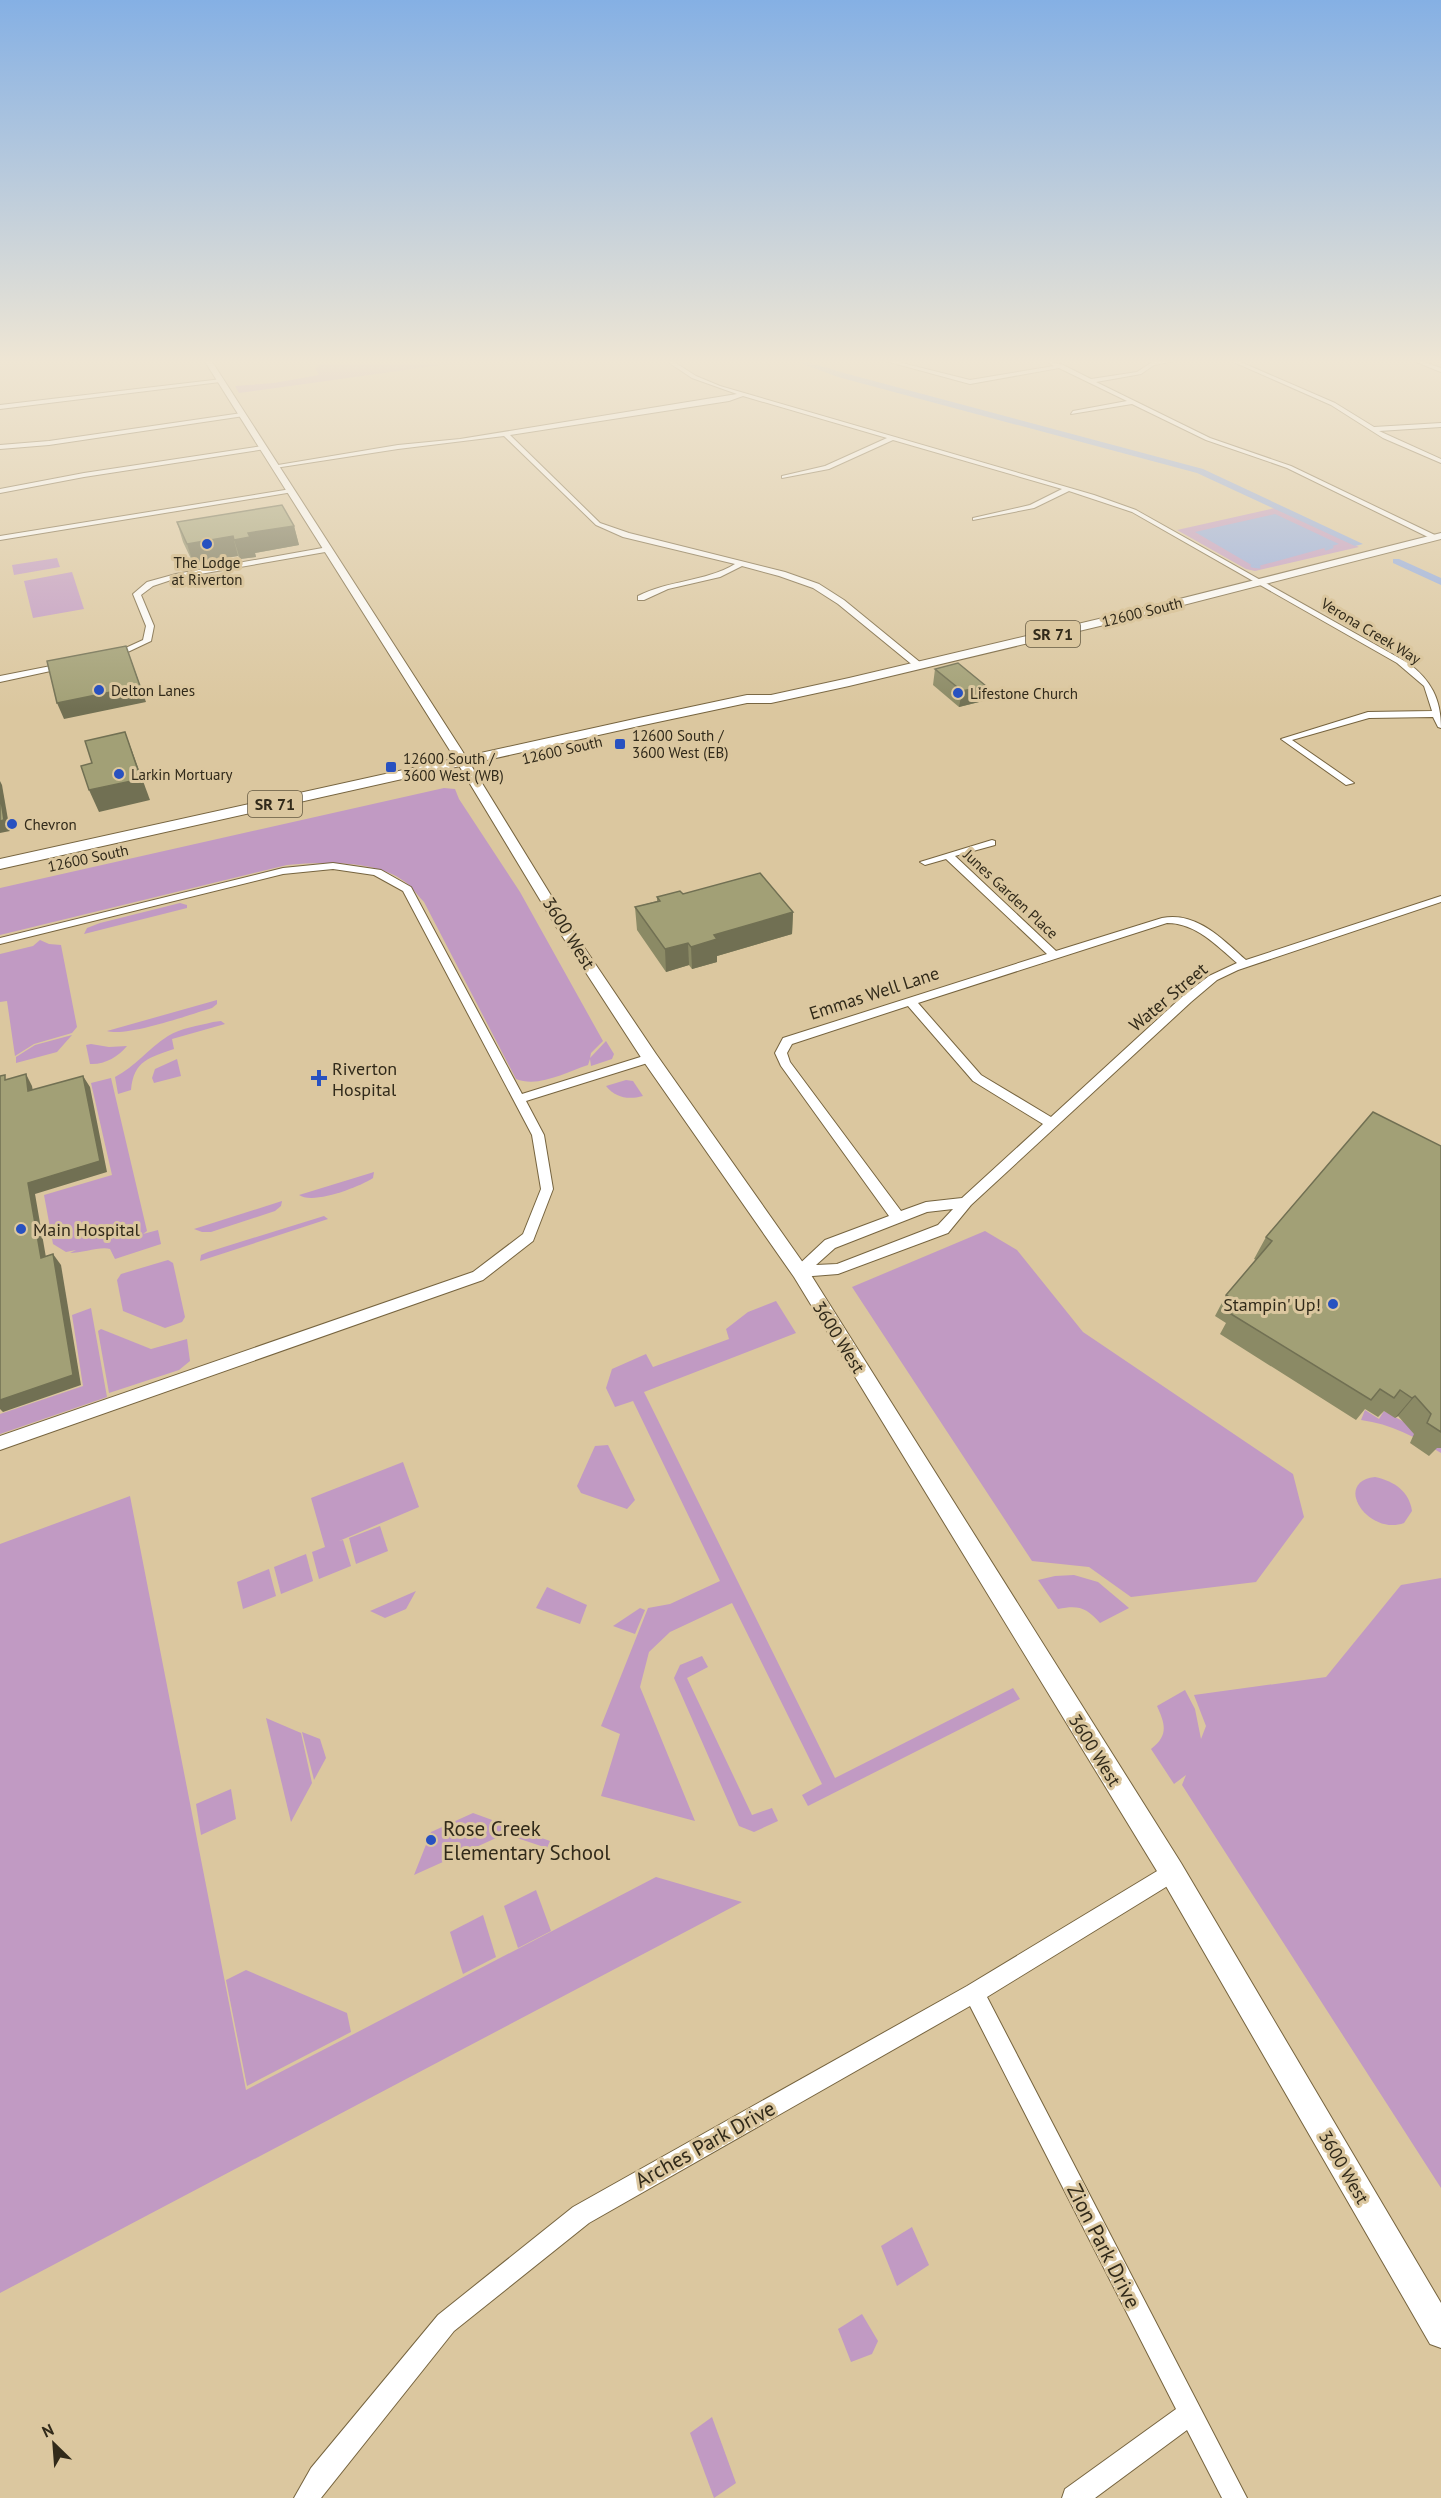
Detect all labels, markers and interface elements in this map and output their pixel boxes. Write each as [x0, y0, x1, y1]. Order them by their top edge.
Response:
marker: The Lodge at Riverton [200, 537, 214, 551]
place label: The Lodge at Riverton [172, 553, 242, 589]
street label: 12600 South [1100, 593, 1184, 631]
street label: Verona Creek Way [1317, 593, 1424, 668]
road number: SR 71 [1026, 621, 1080, 647]
place label: Delton Lanes [111, 681, 195, 700]
marker: Delton Lanes [92, 683, 106, 697]
place label: Lifestone Church [970, 684, 1078, 703]
marker: Lifestone Church [951, 686, 965, 700]
place label: 12600 South / 3600 West (EB) [632, 726, 728, 762]
street label: 12600 South [520, 731, 604, 769]
marker: 12600 South / 3600 West (EB) [613, 737, 627, 751]
place label: 12600 South / 3600 West (WB) [403, 749, 504, 785]
marker: 12600 South / 3600 West (WB) [384, 760, 398, 774]
place label: Larkin Mortuary [131, 765, 233, 784]
marker: Larkin Mortuary [112, 767, 126, 781]
road number: SR 71 [248, 791, 302, 817]
place label: Chevron [24, 815, 77, 834]
marker: Chevron [5, 817, 19, 831]
street label: 12600 South [46, 840, 130, 876]
street label: Junes Garden Place [959, 845, 1062, 943]
street label: 3600 West [538, 893, 600, 973]
street label: Water Street [1124, 958, 1212, 1036]
street label: Emmas Well Lane [806, 961, 942, 1025]
place label: Riverton Hospital [332, 1057, 397, 1101]
marker: Riverton Hospital [310, 1069, 328, 1087]
place label: Main Hospital [33, 1218, 141, 1241]
marker: Main Hospital [14, 1222, 28, 1236]
place label: Stampin' Up! [1223, 1293, 1321, 1316]
street label: 3600 West [808, 1297, 870, 1377]
marker: Stampin' Up! [1326, 1297, 1340, 1311]
street label: 3600 West [1064, 1710, 1126, 1790]
place label: Rose Creek Elementary School [443, 1815, 610, 1866]
marker: Rose Creek Elementary School [424, 1833, 438, 1847]
street label: Arches Park Drive [630, 2094, 780, 2194]
street label: 3600 West [1314, 2126, 1374, 2208]
street label: Zion Park Drive [1061, 2179, 1147, 2313]
north arrow [24, 2414, 84, 2474]
text: N [39, 2419, 57, 2442]

